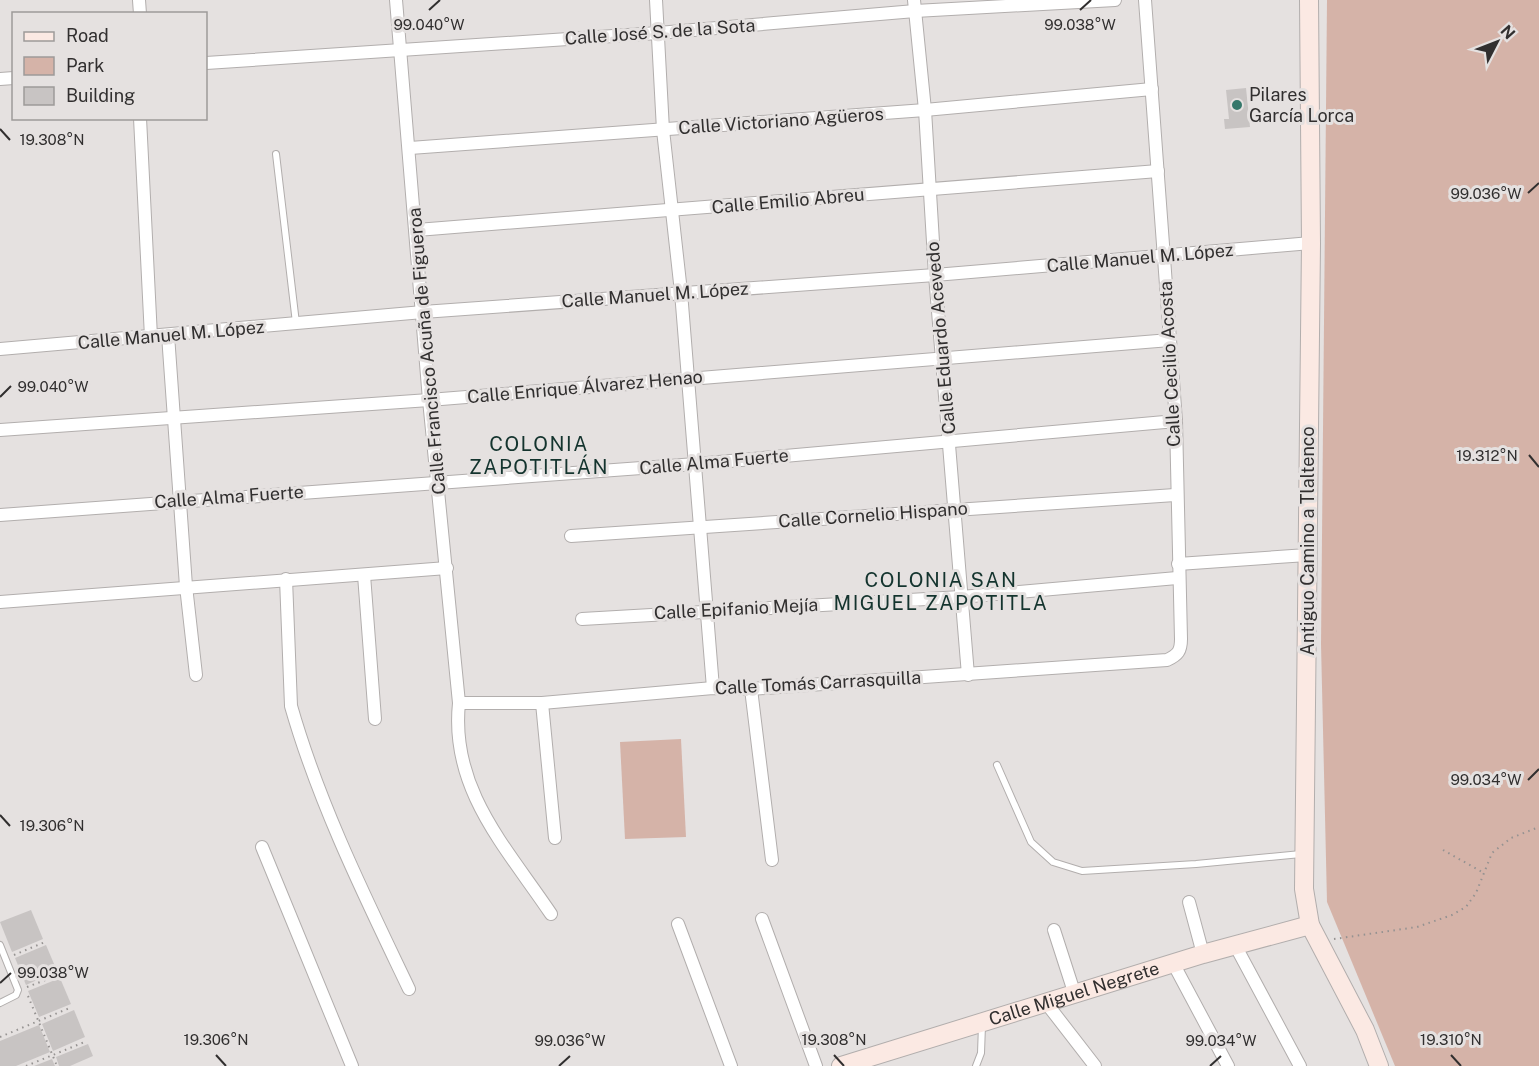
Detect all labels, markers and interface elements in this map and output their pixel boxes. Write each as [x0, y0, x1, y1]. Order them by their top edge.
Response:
legend [12, 12, 207, 120]
north arrow [1467, 12, 1527, 72]
street label: Calle José S. de la Sota [564, 14, 756, 49]
text: 99.040°W [393, 16, 465, 33]
text: 99.038°W [1044, 16, 1116, 33]
text: N [1497, 21, 1519, 43]
text: Road [66, 25, 109, 46]
text: Park [66, 55, 104, 76]
place label: Pilares García Lorca [1249, 84, 1354, 126]
text: Building [66, 85, 135, 106]
marker: Pilares García Lorca [1230, 98, 1244, 112]
street label: Calle Victoriano Agüeros [678, 103, 884, 138]
text: 19.308°N [19, 131, 85, 148]
street label: Calle Emilio Abreu [711, 183, 865, 218]
text: 99.036°W [1450, 185, 1522, 202]
street label: Calle Francisco Acuña de Figueroa [403, 207, 450, 495]
street label: Calle Manuel M. López [1046, 239, 1234, 276]
street label: Calle Eduardo Acevedo [922, 241, 959, 435]
street label: Calle Manuel M. López [561, 277, 749, 312]
street label: Calle Cecilio Acosta [1155, 281, 1184, 448]
street label: Calle Manuel M. López [77, 316, 265, 353]
street label: Calle Enrique Álvarez Henao [466, 365, 704, 407]
text: 99.040°W [17, 378, 89, 395]
street label: Antiguo Camino a Tlaltenco [1297, 426, 1318, 656]
district label: COLONIA ZAPOTITLÁN [469, 432, 609, 479]
street label: Calle Alma Fuerte [638, 445, 789, 478]
text: 19.312°N [1456, 447, 1518, 464]
street label: Calle Alma Fuerte [154, 481, 304, 512]
street label: Calle Cornelio Hispano [778, 497, 968, 532]
district label: COLONIA SAN MIGUEL ZAPOTITLA [833, 568, 1049, 615]
street label: Calle Epifanio Mejía [653, 594, 819, 623]
street label: Calle Tomás Carrasquilla [714, 667, 922, 698]
text: 99.034°W [1450, 771, 1522, 788]
text: 19.306°N [20, 817, 84, 834]
street label: Calle Miguel Negrete [986, 957, 1162, 1030]
text: 99.038°W [17, 964, 89, 981]
text: 19.306°N [184, 1031, 248, 1048]
text: 19.308°N [801, 1031, 867, 1048]
text: 19.310°N [1420, 1031, 1482, 1048]
text: 99.036°W [534, 1032, 606, 1049]
text: 99.034°W [1185, 1032, 1257, 1049]

